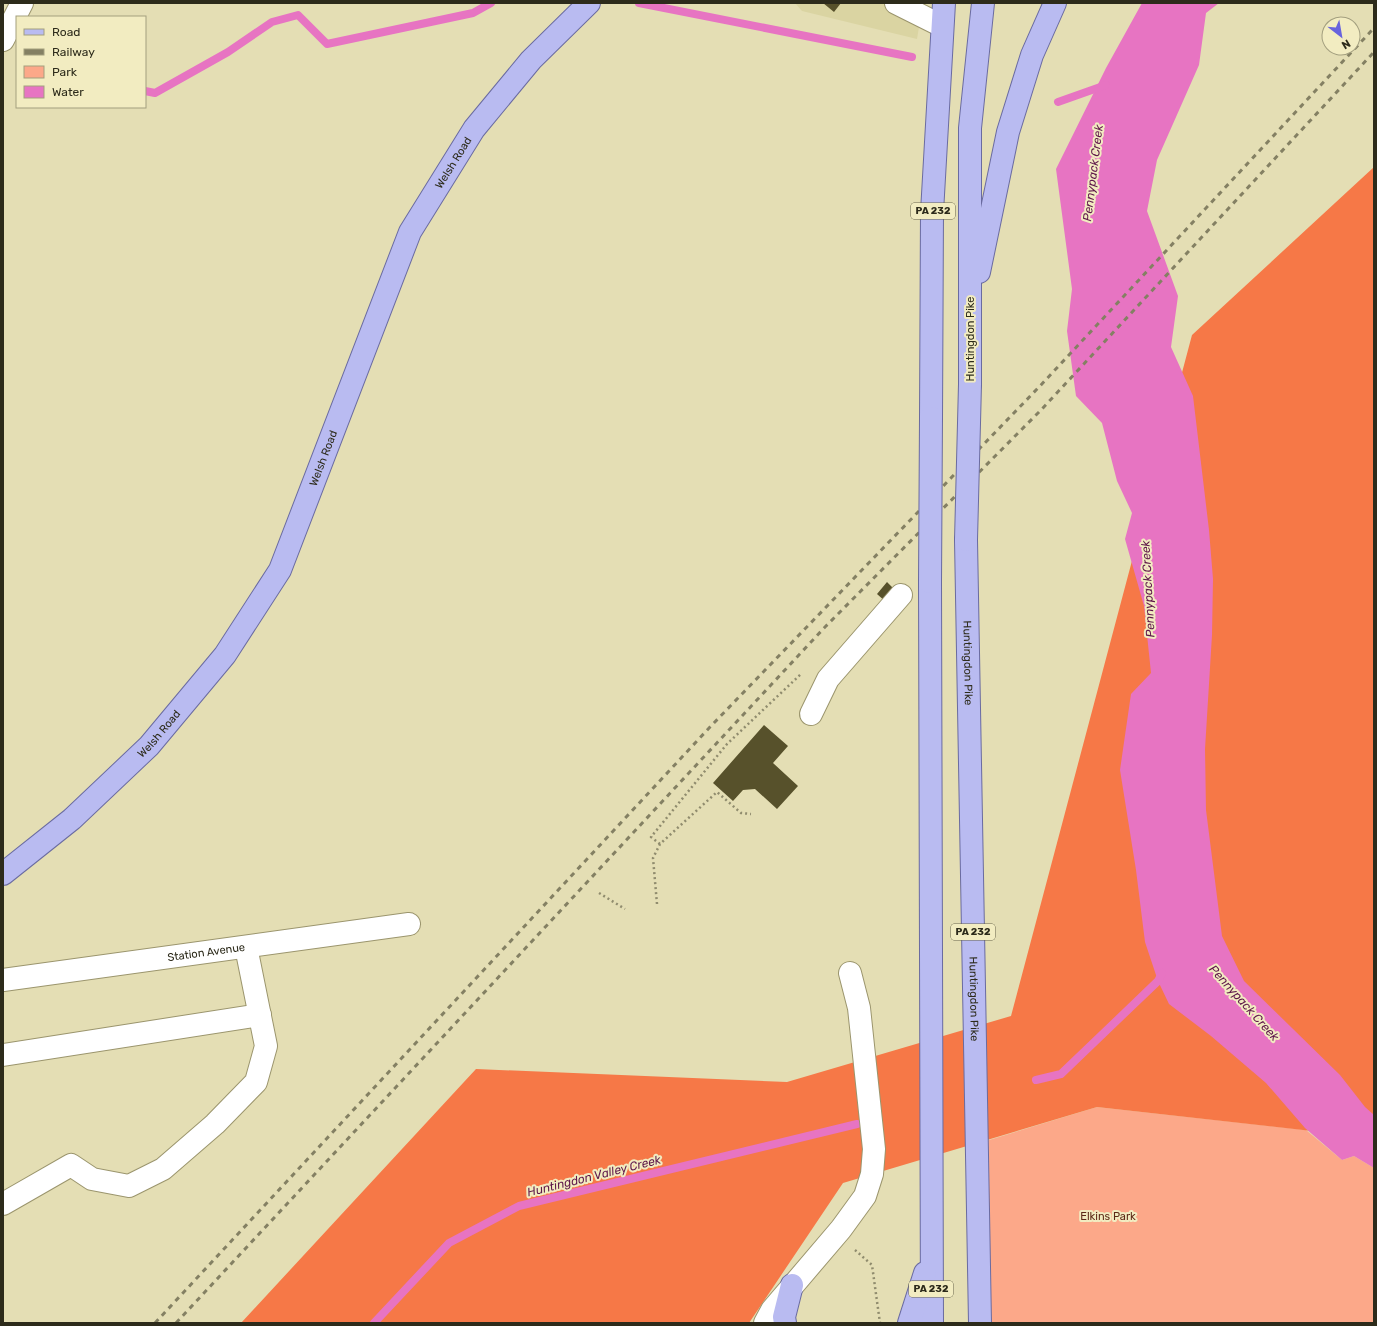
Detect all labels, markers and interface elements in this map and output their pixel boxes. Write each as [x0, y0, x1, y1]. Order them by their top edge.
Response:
legend [16, 16, 146, 108]
north arrow [1321, 16, 1361, 56]
text: Road [52, 25, 80, 39]
text: N [1339, 37, 1353, 52]
text: Railway [52, 45, 95, 59]
text: Park [52, 65, 78, 79]
text: Water [52, 85, 84, 99]
water label: Pennypack Creek [1080, 123, 1106, 222]
street label: Welsh Road [432, 134, 474, 191]
road number: PA 232 [911, 203, 955, 219]
street label: Huntingdon Pike [964, 297, 977, 381]
street label: Welsh Road [306, 428, 340, 488]
water label: Pennypack Creek [1138, 539, 1158, 638]
street label: Huntingdon Pike [961, 620, 975, 706]
street label: Welsh Road [135, 707, 183, 760]
road number: PA 232 [951, 924, 995, 940]
street label: Station Avenue [166, 940, 246, 964]
street label: Huntingdon Pike [967, 956, 981, 1041]
water label: Pennypack Creek [1206, 962, 1282, 1044]
water label: Huntingdon Valley Creek [526, 1152, 663, 1199]
park label: Elkins Park [1080, 1210, 1136, 1223]
road number: PA 232 [909, 1281, 953, 1297]

